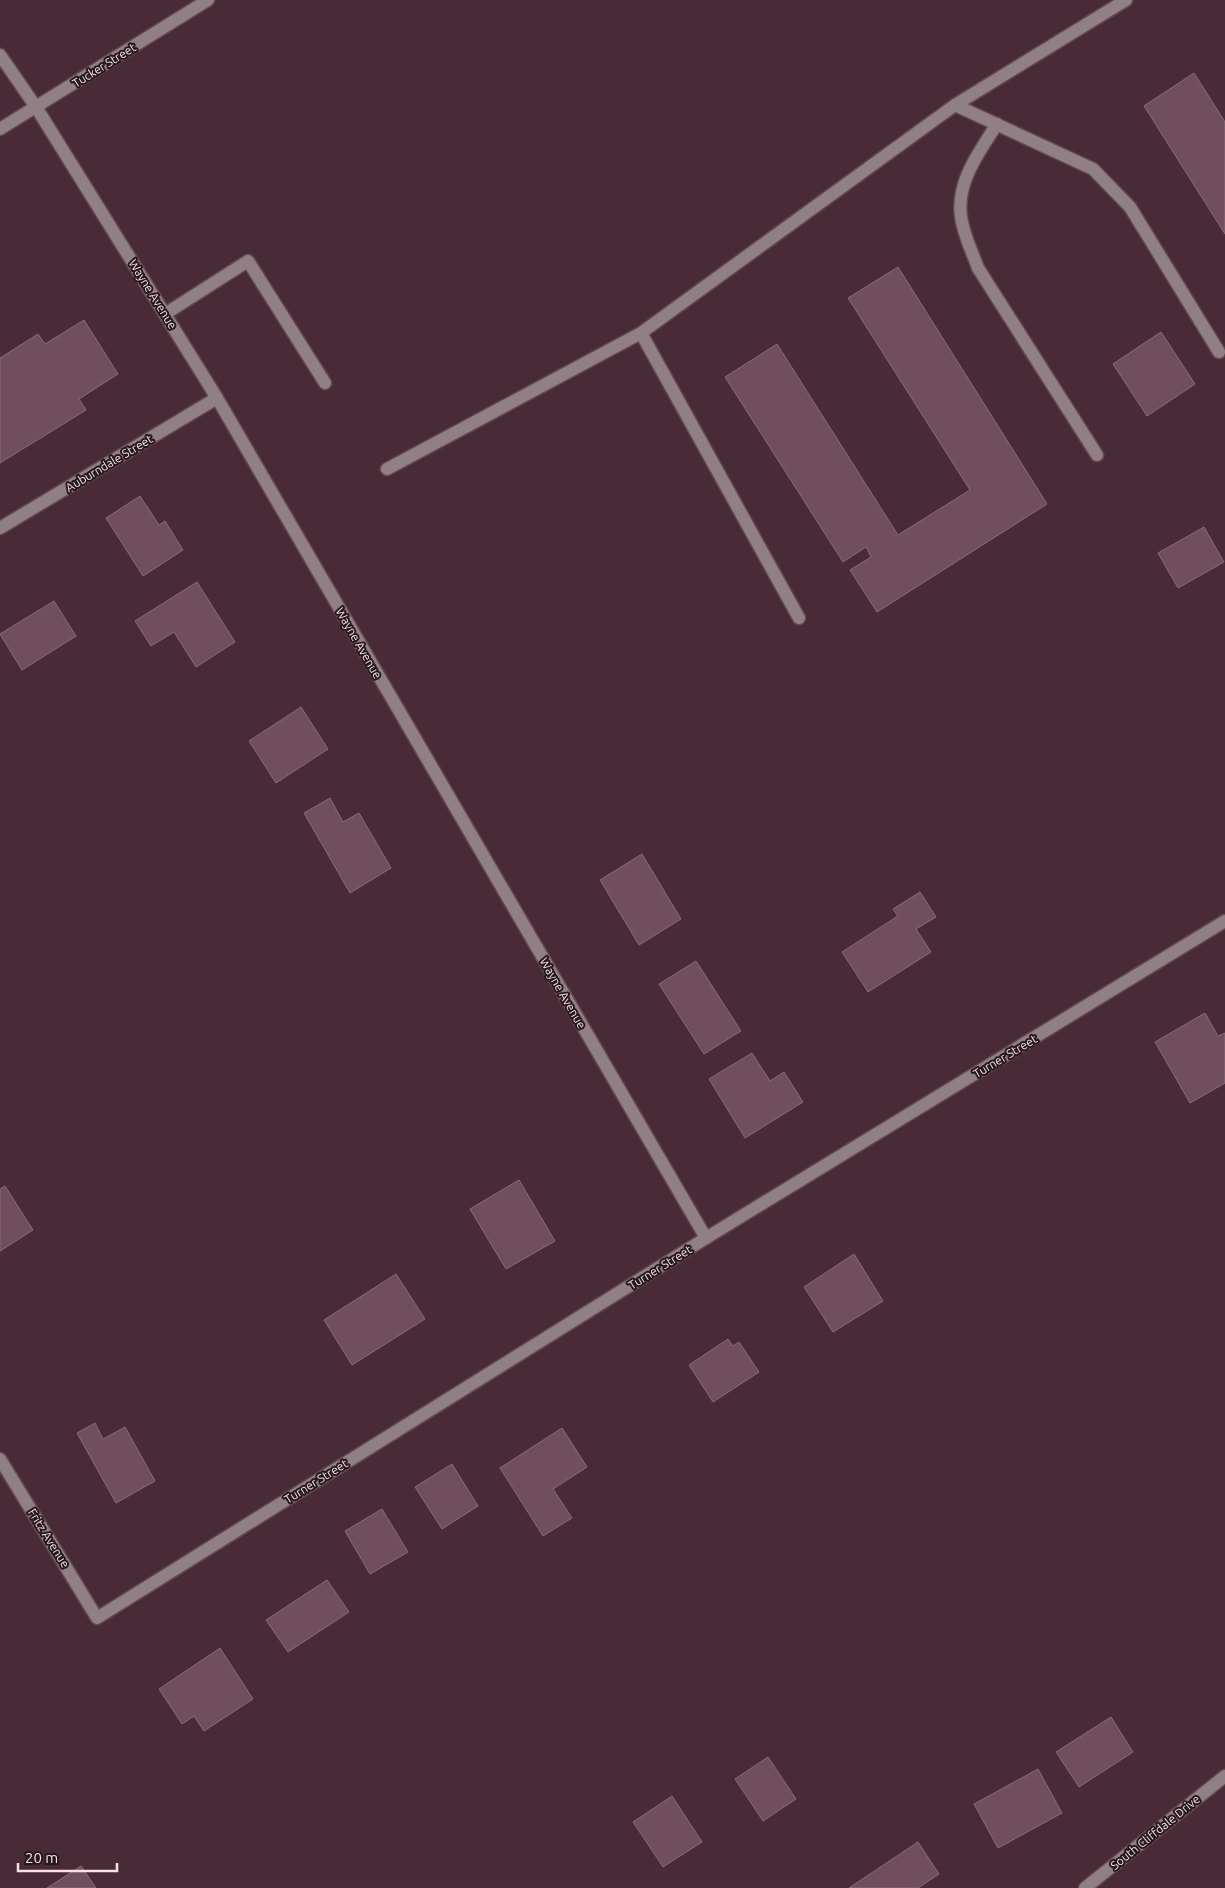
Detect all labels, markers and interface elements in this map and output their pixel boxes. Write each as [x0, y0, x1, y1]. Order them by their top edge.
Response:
street label: Tucker Street [70, 40, 138, 90]
street label: Wayne Avenue [126, 257, 180, 331]
street label: Auburndale Street [63, 432, 155, 494]
street label: Wayne Avenue [334, 605, 384, 681]
street label: Wayne Avenue [538, 955, 588, 1031]
street label: Turner Street [971, 1032, 1039, 1080]
street label: Turner Street [626, 1242, 694, 1292]
street label: Turner Street [282, 1456, 350, 1506]
street label: Fritz Avenue [26, 1506, 72, 1570]
street label: South Cliffdale Drive [1108, 1792, 1202, 1872]
scale bar [18, 1840, 116, 1872]
text: 20 m [25, 1849, 58, 1866]

